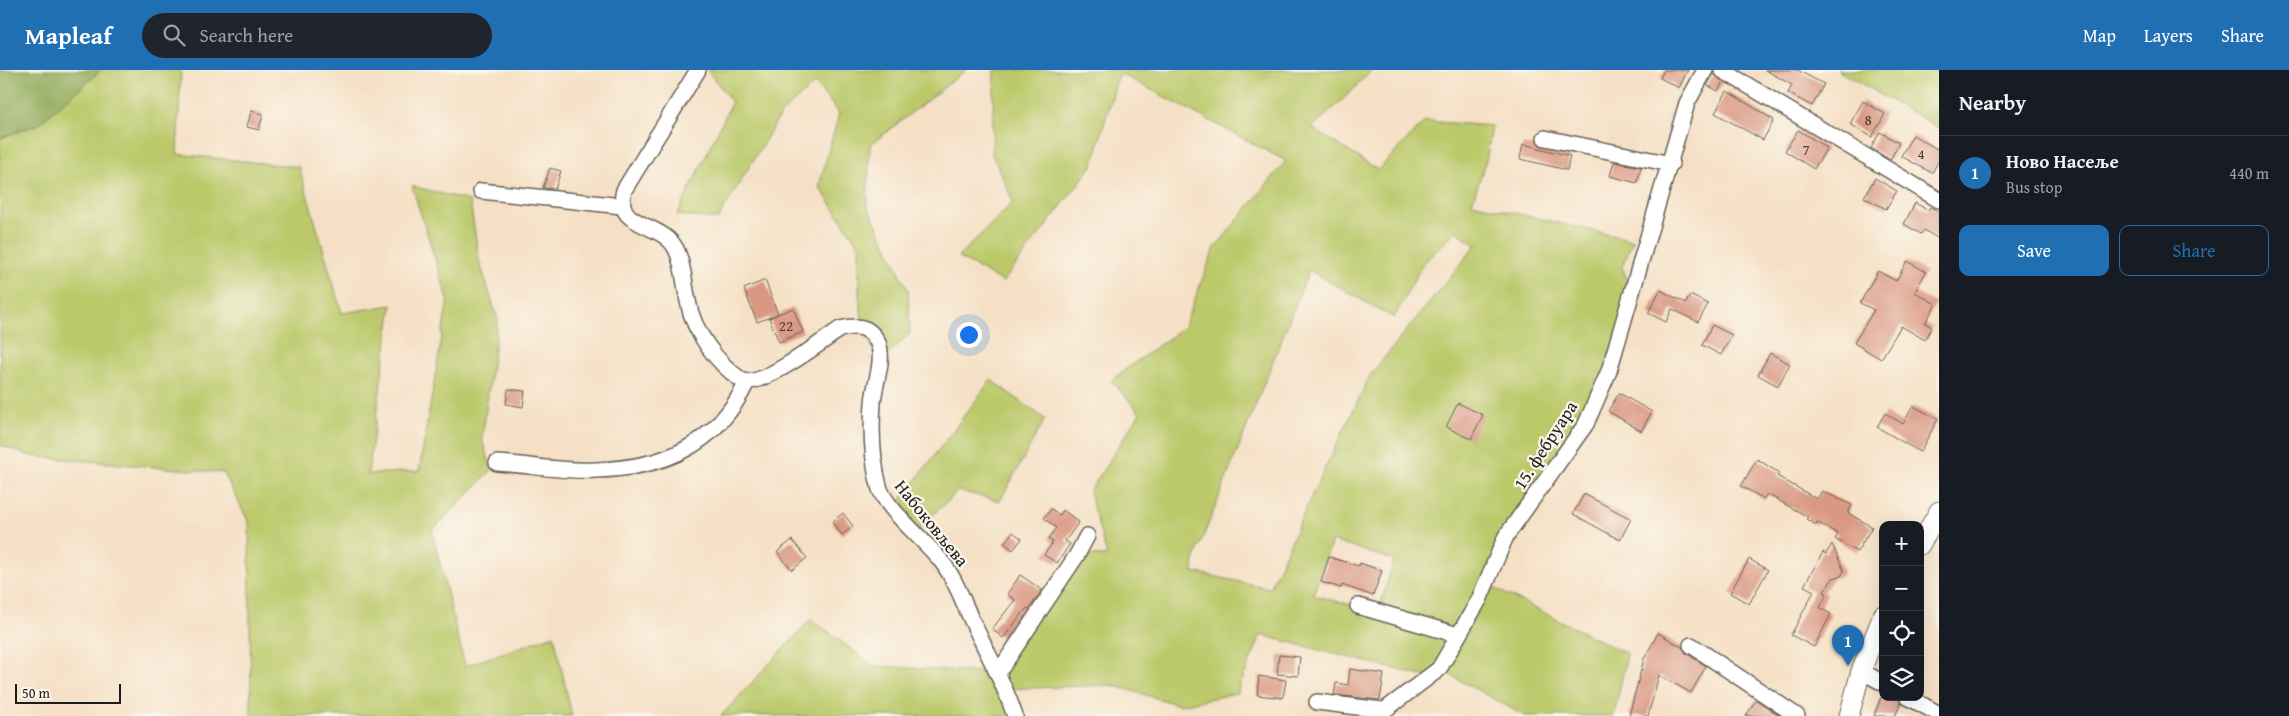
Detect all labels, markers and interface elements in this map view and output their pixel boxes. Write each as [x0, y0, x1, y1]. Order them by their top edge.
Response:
search box [142, 13, 492, 58]
text: Mapleaf [25, 18, 112, 53]
icon: search [160, 21, 188, 49]
text: Search here [200, 21, 293, 49]
text: Map [2083, 22, 2116, 49]
text: Layers [2144, 22, 2193, 49]
text: Share [2221, 22, 2264, 49]
text: Nearby [1959, 87, 2026, 118]
house number: 8 [1864, 109, 1872, 130]
house number: 7 [1802, 139, 1810, 160]
house number: 4 [1917, 143, 1925, 164]
text: Ново Насеље [2006, 147, 2119, 175]
text: 1 [1971, 161, 1979, 185]
text: 440 m [2229, 161, 2269, 185]
text: Bus stop [2006, 175, 2062, 199]
button: Save [1959, 225, 2109, 276]
button: Share [2119, 225, 2269, 276]
house number: 22 [779, 315, 793, 336]
your location [956, 322, 982, 348]
street label: 15. фебруара [1506, 395, 1584, 495]
street label: Набоковљева [888, 474, 976, 573]
map controls [1879, 521, 1924, 701]
button: + [1879, 521, 1924, 566]
button: − [1879, 566, 1924, 611]
button: locate [1879, 611, 1924, 656]
pin: 1 [1832, 625, 1864, 666]
button: layers [1879, 656, 1924, 701]
scale bar [15, 681, 121, 704]
text: 50 m [22, 683, 50, 703]

